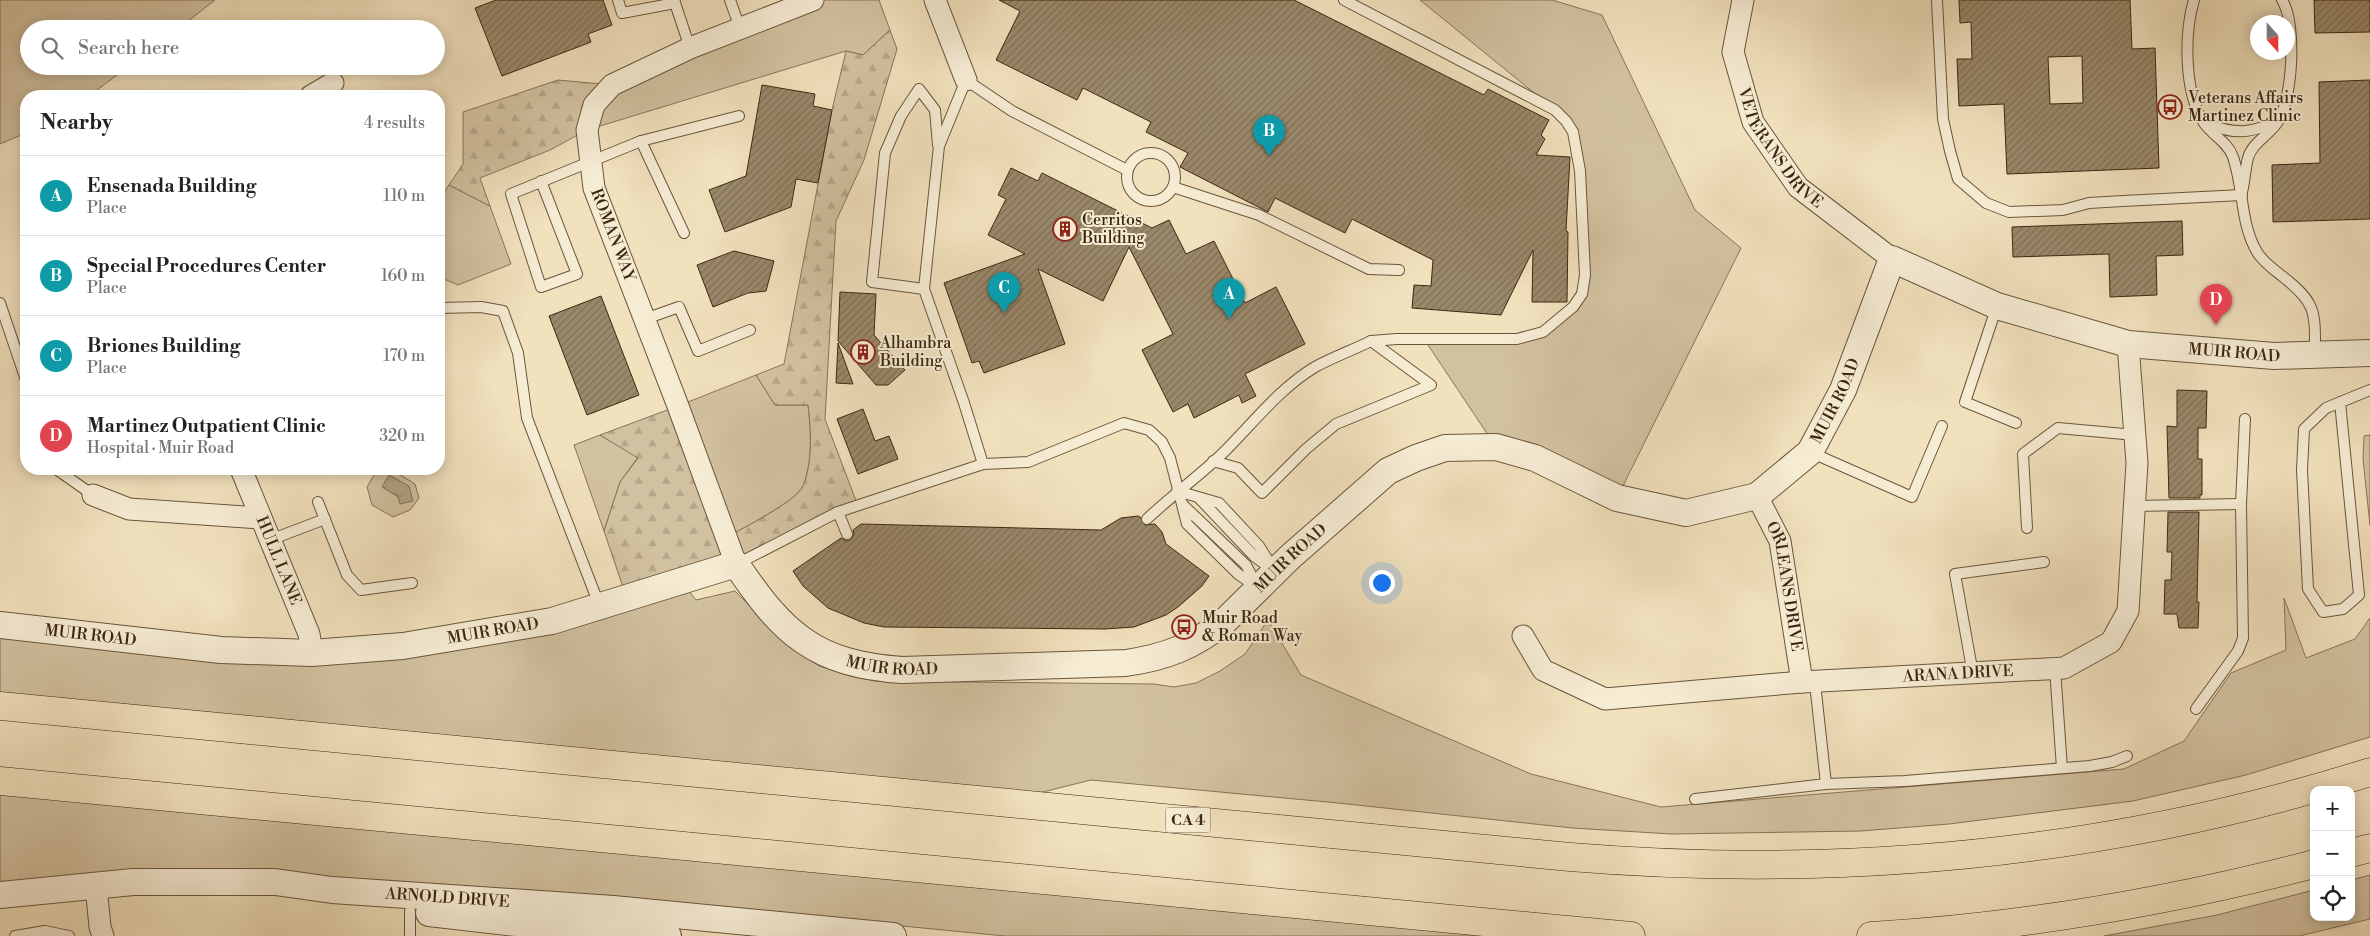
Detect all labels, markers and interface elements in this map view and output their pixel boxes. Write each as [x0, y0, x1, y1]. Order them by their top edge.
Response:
north arrow [2250, 15, 2295, 60]
search box [20, 20, 445, 75]
icon: search [38, 34, 66, 62]
text: Search here [78, 36, 179, 60]
street label: VETERANS DRIVE [1733, 84, 1827, 212]
place label: Veterans Affairs Martinez Clinic [2187, 88, 2303, 126]
bus stop icon: Veterans Affairs Martinez Clinic [2157, 94, 2183, 120]
text: Nearby [40, 110, 113, 136]
text: 4 results [364, 113, 425, 133]
pin: B [1253, 115, 1285, 156]
text: Ensenada Building [87, 174, 256, 198]
text: A [50, 186, 62, 206]
text: 110 m [383, 186, 425, 206]
street label: ROMAN WAY [586, 186, 640, 286]
text: Place [87, 198, 127, 218]
place label: Cerritos Building [1081, 210, 1145, 248]
building icon: Cerritos Building [1052, 216, 1078, 242]
text: Special Procedures Center [87, 254, 326, 278]
text: B [50, 266, 62, 286]
text: 160 m [381, 266, 425, 286]
pin: C [988, 272, 1020, 313]
text: Place [87, 278, 127, 298]
pin: A [1213, 278, 1245, 319]
pin: D [2200, 284, 2232, 325]
place label: Alhambra Building [879, 333, 952, 371]
text: Briones Building [87, 334, 240, 358]
building icon: Alhambra Building [850, 339, 876, 365]
street label: MUIR ROAD [2187, 339, 2281, 366]
text: C [50, 346, 62, 366]
text: 170 m [383, 346, 425, 366]
street label: MUIR ROAD [1806, 355, 1864, 447]
text: Place [87, 358, 127, 378]
text: Martinez Outpatient Clinic [87, 414, 326, 438]
text: D [50, 426, 62, 446]
text: 320 m [379, 426, 425, 446]
text: Hospital · Muir Road [87, 438, 234, 458]
street label: HULL LANE [252, 513, 306, 608]
street label: ORLEANS DRIVE [1762, 518, 1807, 653]
street label: MUIR ROAD [1250, 519, 1331, 597]
your location [1369, 570, 1395, 596]
place label: Muir Road & Roman Way [1202, 608, 1302, 646]
street label: MUIR ROAD [446, 613, 540, 648]
bus stop icon: Muir Road & Roman Way [1171, 614, 1197, 640]
street label: MUIR ROAD [43, 620, 137, 650]
street label: MUIR ROAD [844, 651, 938, 680]
street label: ARANA DRIVE [1901, 661, 2014, 687]
map controls [2310, 786, 2355, 921]
button: + [2310, 786, 2355, 831]
road number: CA 4 [1166, 808, 1210, 832]
button: − [2310, 831, 2355, 876]
button: locate [2310, 876, 2355, 921]
street label: ARNOLD DRIVE [384, 884, 510, 912]

